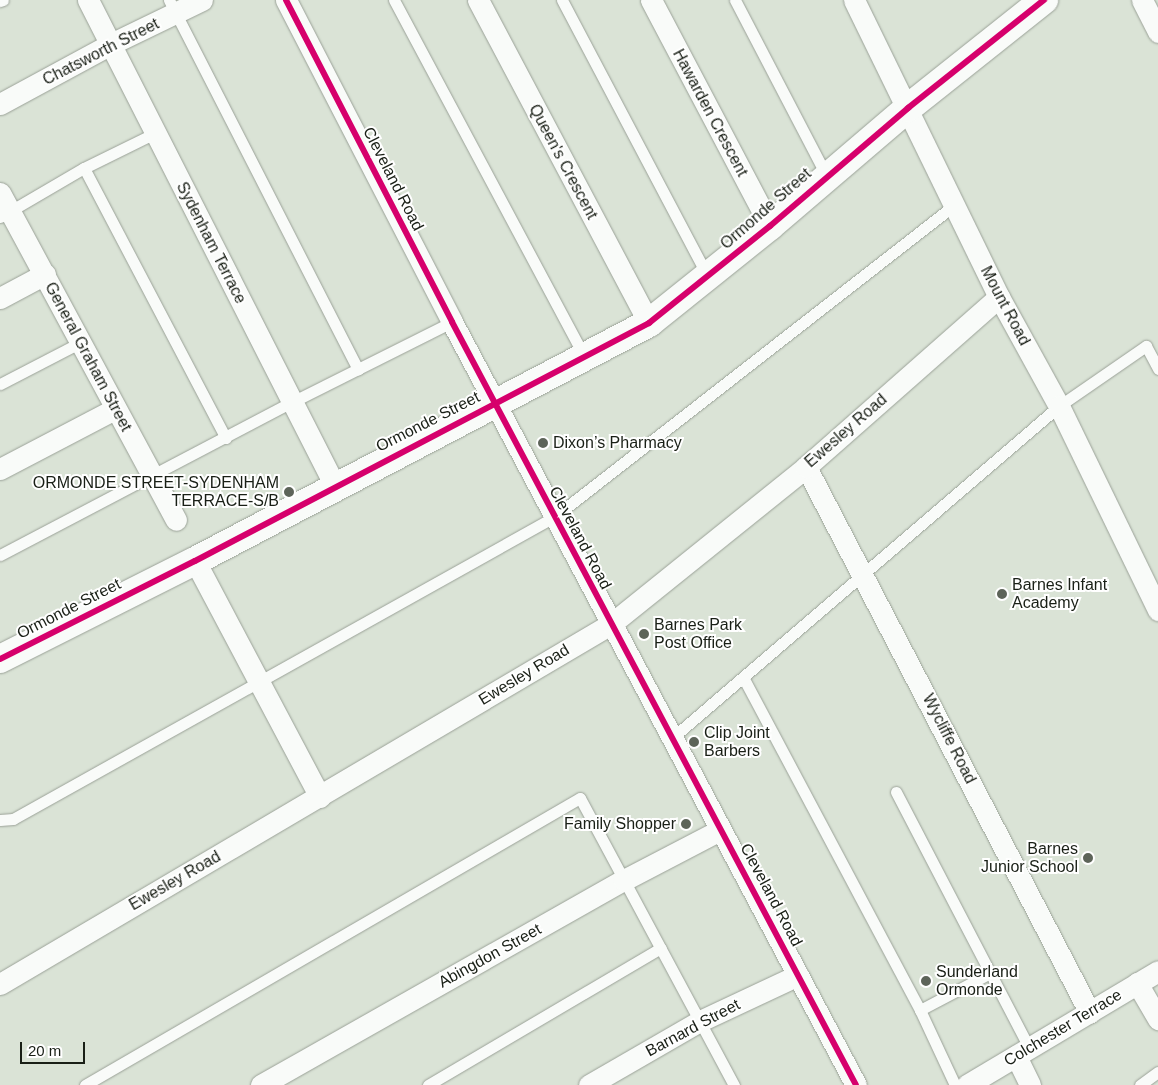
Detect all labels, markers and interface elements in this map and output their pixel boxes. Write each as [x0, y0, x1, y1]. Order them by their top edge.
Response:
street label: Chatsworth Street [40, 14, 162, 90]
street label: Hawarden Crescent [668, 46, 752, 180]
street label: Queen's Crescent [525, 101, 601, 223]
street label: Cleveland Road [359, 124, 427, 234]
street label: Ormonde Street [717, 164, 815, 254]
street label: Sydenham Terrace [172, 179, 250, 307]
street label: Mount Road [976, 263, 1034, 349]
street label: General Graham Street [40, 279, 136, 435]
street label: Ormonde Street [373, 388, 483, 456]
street label: Ewesley Road [801, 390, 891, 472]
place label: Dixon’s Pharmacy [553, 433, 682, 453]
marker: Dixon’s Pharmacy [537, 437, 549, 449]
place label: ORMONDE STREET-SYDENHAM TERRACE-S/B [33, 473, 279, 511]
street label: Cleveland Road [545, 483, 615, 593]
marker: ORMONDE STREET-SYDENHAM TERRACE-S/B [283, 486, 295, 498]
street label: Ormonde Street [14, 575, 124, 643]
place label: Barnes Infant Academy [1012, 575, 1107, 613]
marker: Barnes Infant Academy [996, 588, 1008, 600]
place label: Barnes Park Post Office [654, 615, 742, 653]
marker: Barnes Park Post Office [638, 628, 650, 640]
street label: Ewesley Road [475, 640, 573, 710]
street label: Wycliffe Road [918, 691, 980, 787]
place label: Clip Joint Barbers [704, 723, 770, 761]
marker: Clip Joint Barbers [688, 736, 700, 748]
place label: Family Shopper [564, 814, 676, 834]
marker: Family Shopper [680, 818, 692, 830]
place label: Barnes Junior School [981, 839, 1078, 877]
street label: Cleveland Road [736, 840, 806, 950]
street label: Ewesley Road [126, 847, 224, 915]
marker: Barnes Junior School [1082, 852, 1094, 864]
street label: Abingdon Street [435, 920, 545, 992]
place label: Sunderland Ormonde [936, 962, 1018, 1000]
marker: Sunderland Ormonde [920, 975, 932, 987]
street label: Colchester Terrace [1001, 985, 1125, 1071]
street label: Barnard Street [643, 995, 743, 1061]
scale bar [22, 1032, 88, 1064]
text: 20 m [28, 1042, 61, 1059]

